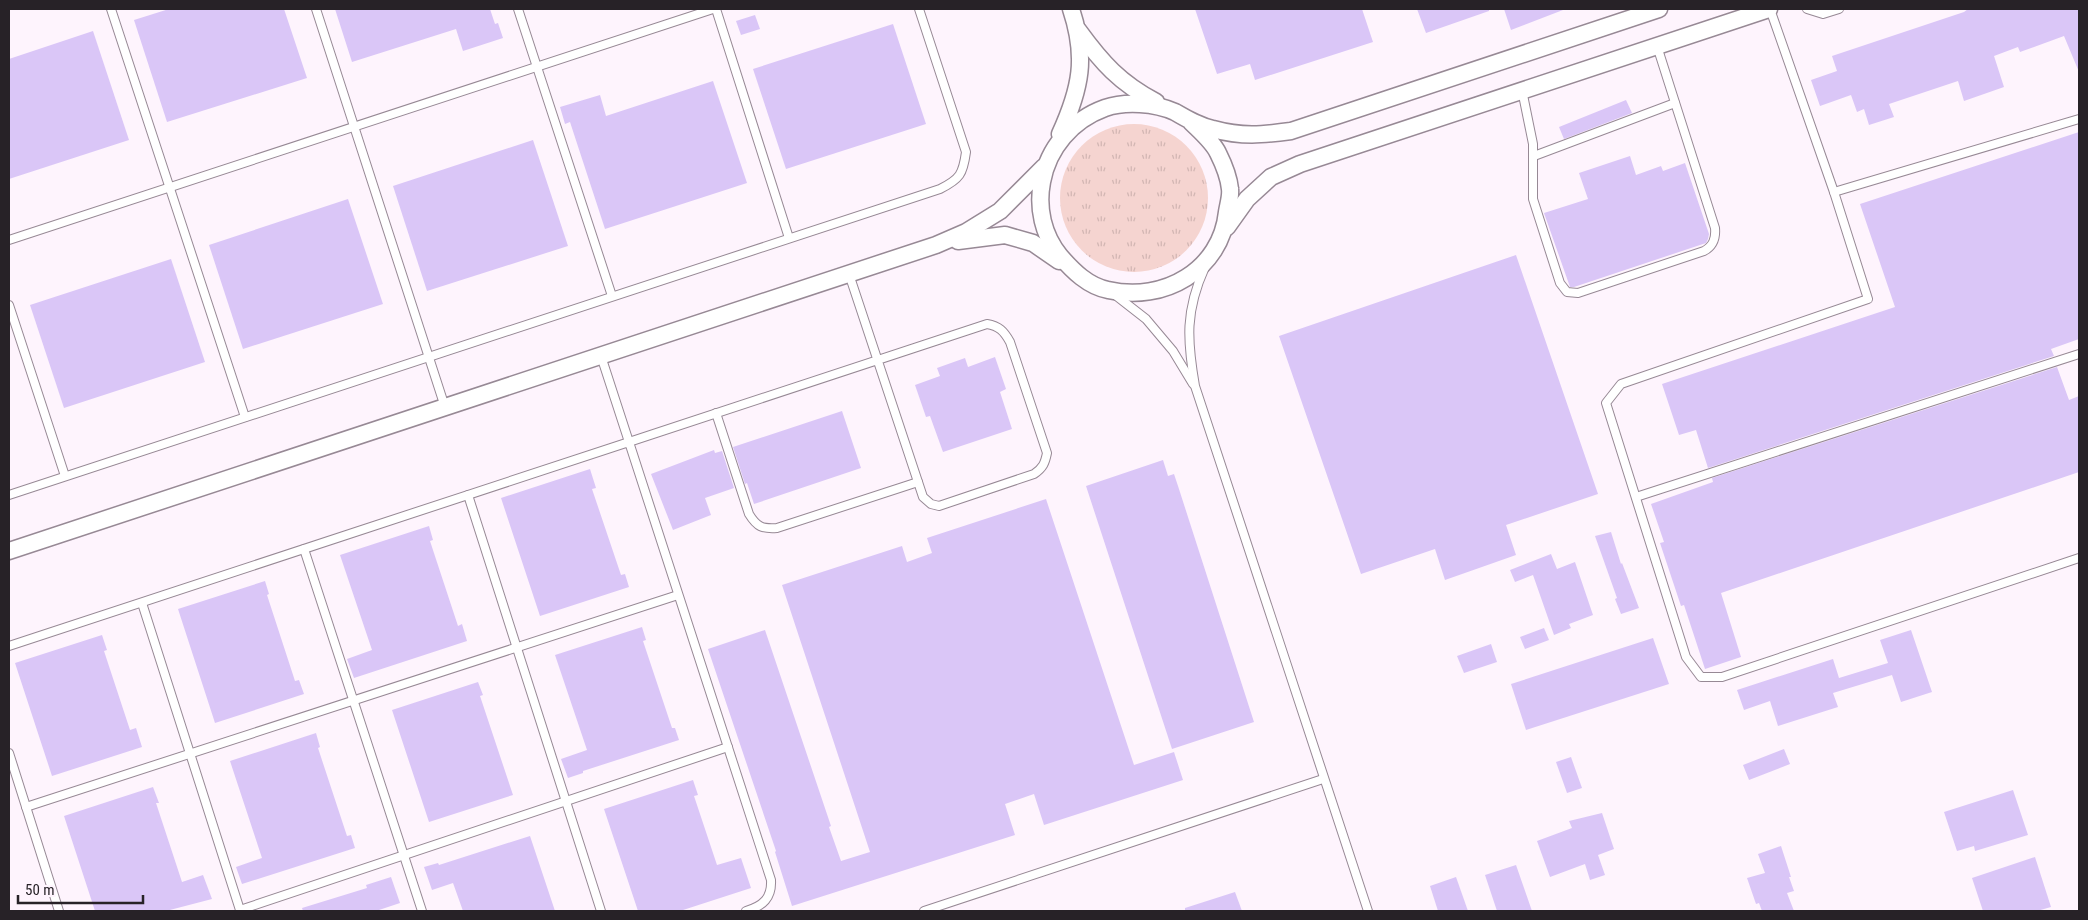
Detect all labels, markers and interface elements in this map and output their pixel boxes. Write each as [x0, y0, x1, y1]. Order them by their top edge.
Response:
scale bar [18, 872, 142, 904]
text: 50 m [25, 881, 55, 899]

